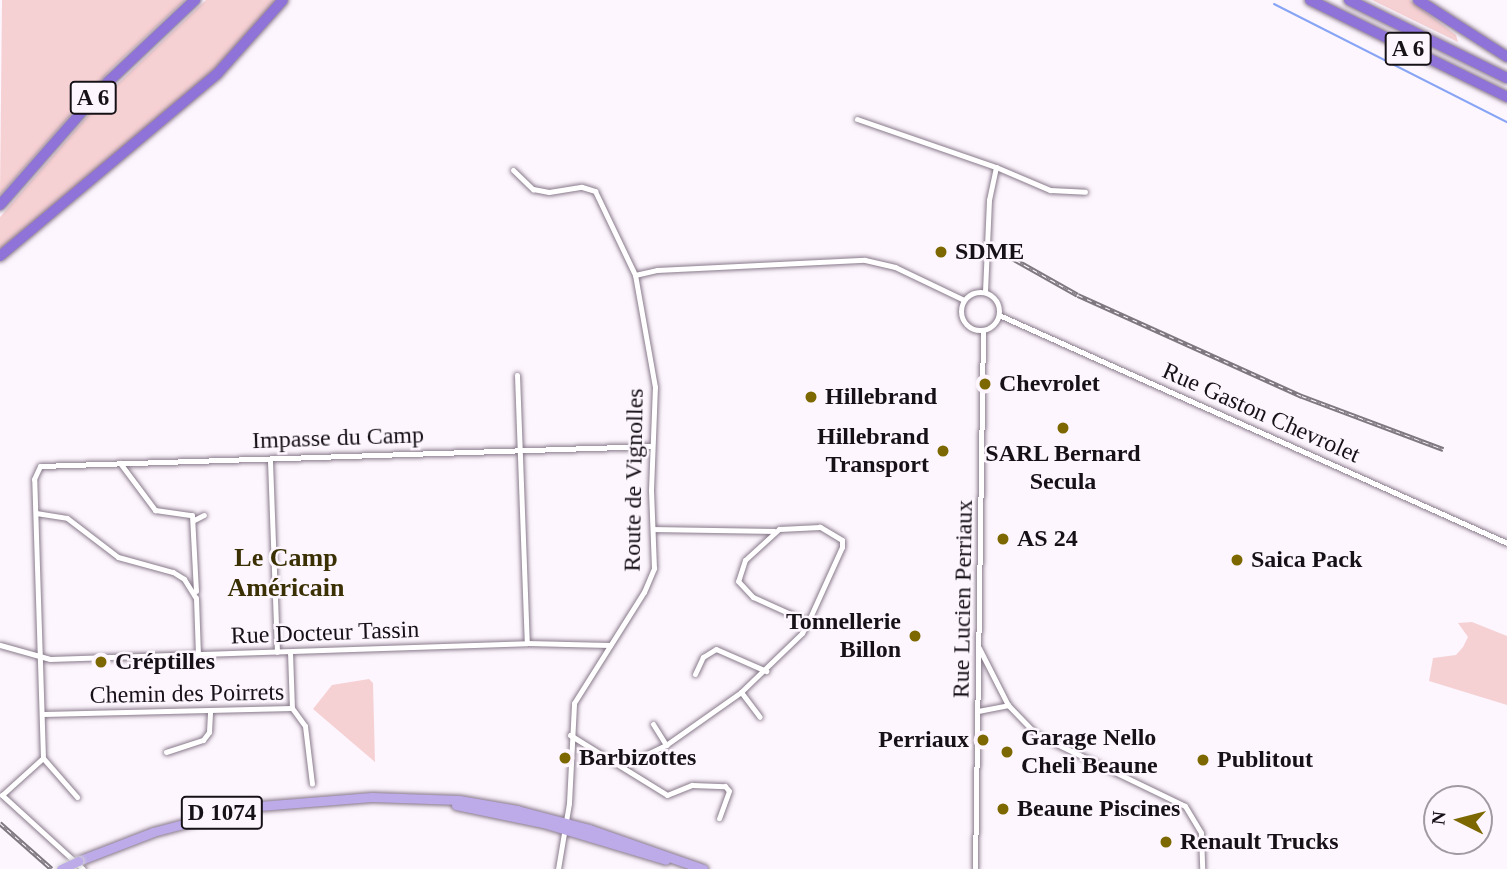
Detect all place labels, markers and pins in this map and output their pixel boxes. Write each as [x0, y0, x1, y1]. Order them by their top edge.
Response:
place label: SDME [955, 238, 1024, 266]
marker: SDME [933, 244, 949, 260]
place label: Chevrolet [999, 370, 1100, 398]
marker: Chevrolet [977, 376, 993, 392]
place label: Hillebrand [825, 383, 937, 411]
marker: Hillebrand [803, 389, 819, 405]
marker: SARL Bernard Secula [1055, 420, 1071, 436]
place label: Hillebrand Transport [817, 423, 929, 479]
place label: SARL Bernard Secula [985, 440, 1141, 496]
marker: Hillebrand Transport [935, 443, 951, 459]
place label: AS 24 [1017, 525, 1078, 553]
marker: AS 24 [995, 531, 1011, 547]
place label: Saica Pack [1251, 546, 1362, 574]
marker: Saica Pack [1229, 552, 1245, 568]
place label: Tonnellerie Billon [786, 608, 901, 664]
marker: Tonnellerie Billon [907, 628, 923, 644]
place label: Créptilles [115, 648, 215, 676]
marker: Créptilles [93, 654, 109, 670]
place label: Garage Nello Cheli Beaune [1021, 724, 1158, 780]
place label: Perriaux [878, 726, 969, 754]
marker: Perriaux [975, 732, 991, 748]
place label: Barbizottes [579, 744, 696, 772]
marker: Garage Nello Cheli Beaune [999, 744, 1015, 760]
place label: Publitout [1217, 746, 1313, 774]
marker: Barbizottes [557, 750, 573, 766]
marker: Publitout [1195, 752, 1211, 768]
place label: Beaune Piscines [1017, 795, 1180, 823]
marker: Beaune Piscines [995, 801, 1011, 817]
place label: Renault Trucks [1180, 828, 1339, 856]
marker: Renault Trucks [1158, 834, 1174, 850]

